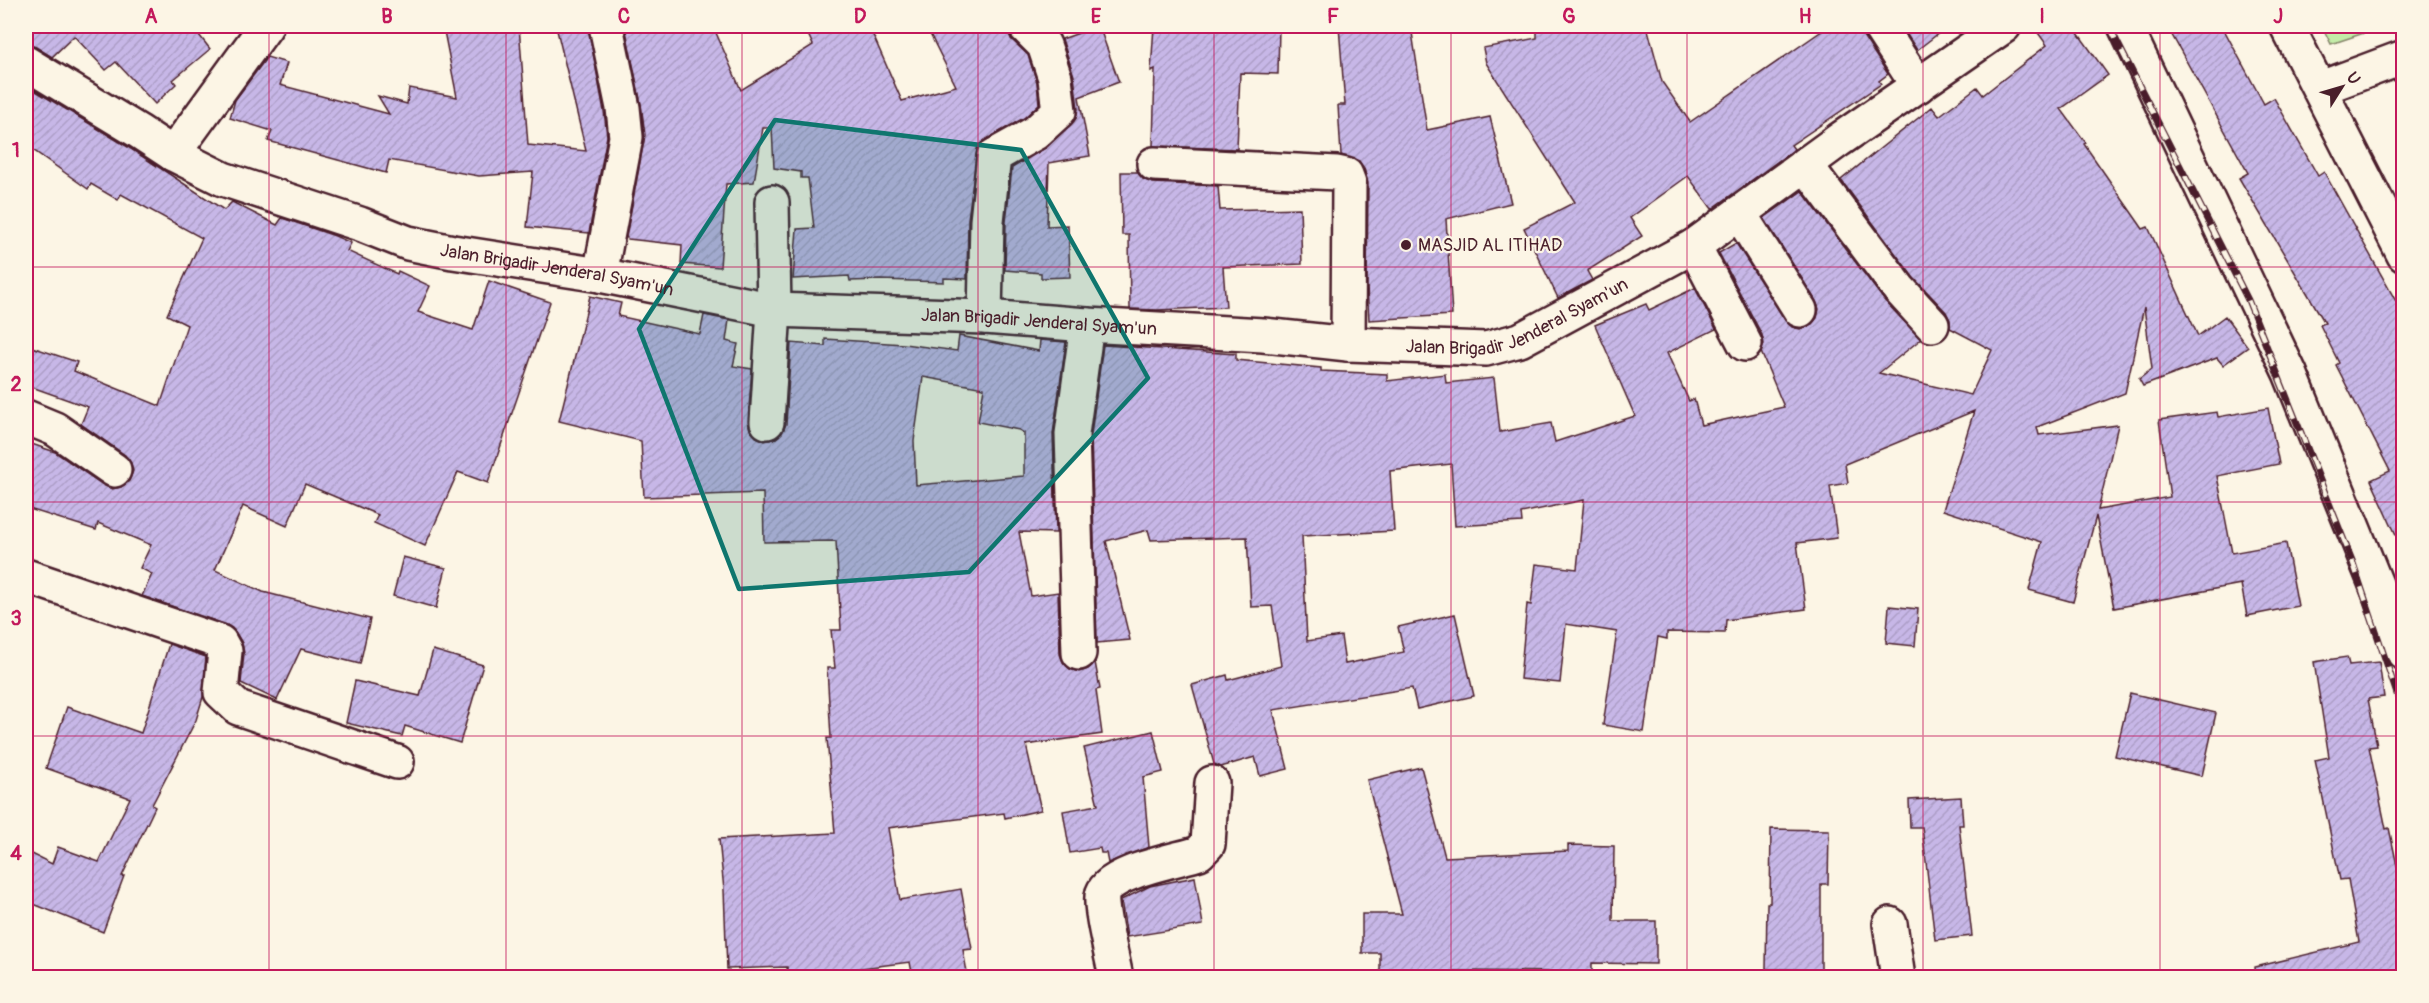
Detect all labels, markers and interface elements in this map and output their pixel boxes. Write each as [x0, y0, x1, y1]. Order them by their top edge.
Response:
text: A [145, 4, 158, 29]
text: B [381, 4, 393, 29]
text: C [618, 4, 630, 29]
text: D [854, 4, 867, 29]
text: E [1091, 4, 1102, 29]
text: F [1327, 4, 1339, 29]
text: G [1562, 4, 1576, 29]
text: H [1799, 4, 1812, 29]
text: I [2039, 4, 2045, 29]
text: J [2273, 4, 2283, 29]
north arrow [2312, 57, 2372, 117]
text: U [2342, 68, 2365, 89]
text: 1 [12, 138, 20, 163]
place label: MASJID AL ITIHAD [1418, 234, 1562, 257]
street label: Jalan Brigadir Jenderal Syam'un [438, 238, 676, 301]
marker: MASJID AL ITIHAD [1399, 238, 1413, 252]
street label: Jalan Brigadir Jenderal Syam'un [1405, 272, 1632, 360]
street label: Jalan Brigadir Jenderal Syam'un [920, 303, 1158, 340]
text: 2 [10, 372, 22, 397]
text: 3 [10, 606, 22, 631]
text: 4 [10, 841, 22, 866]

